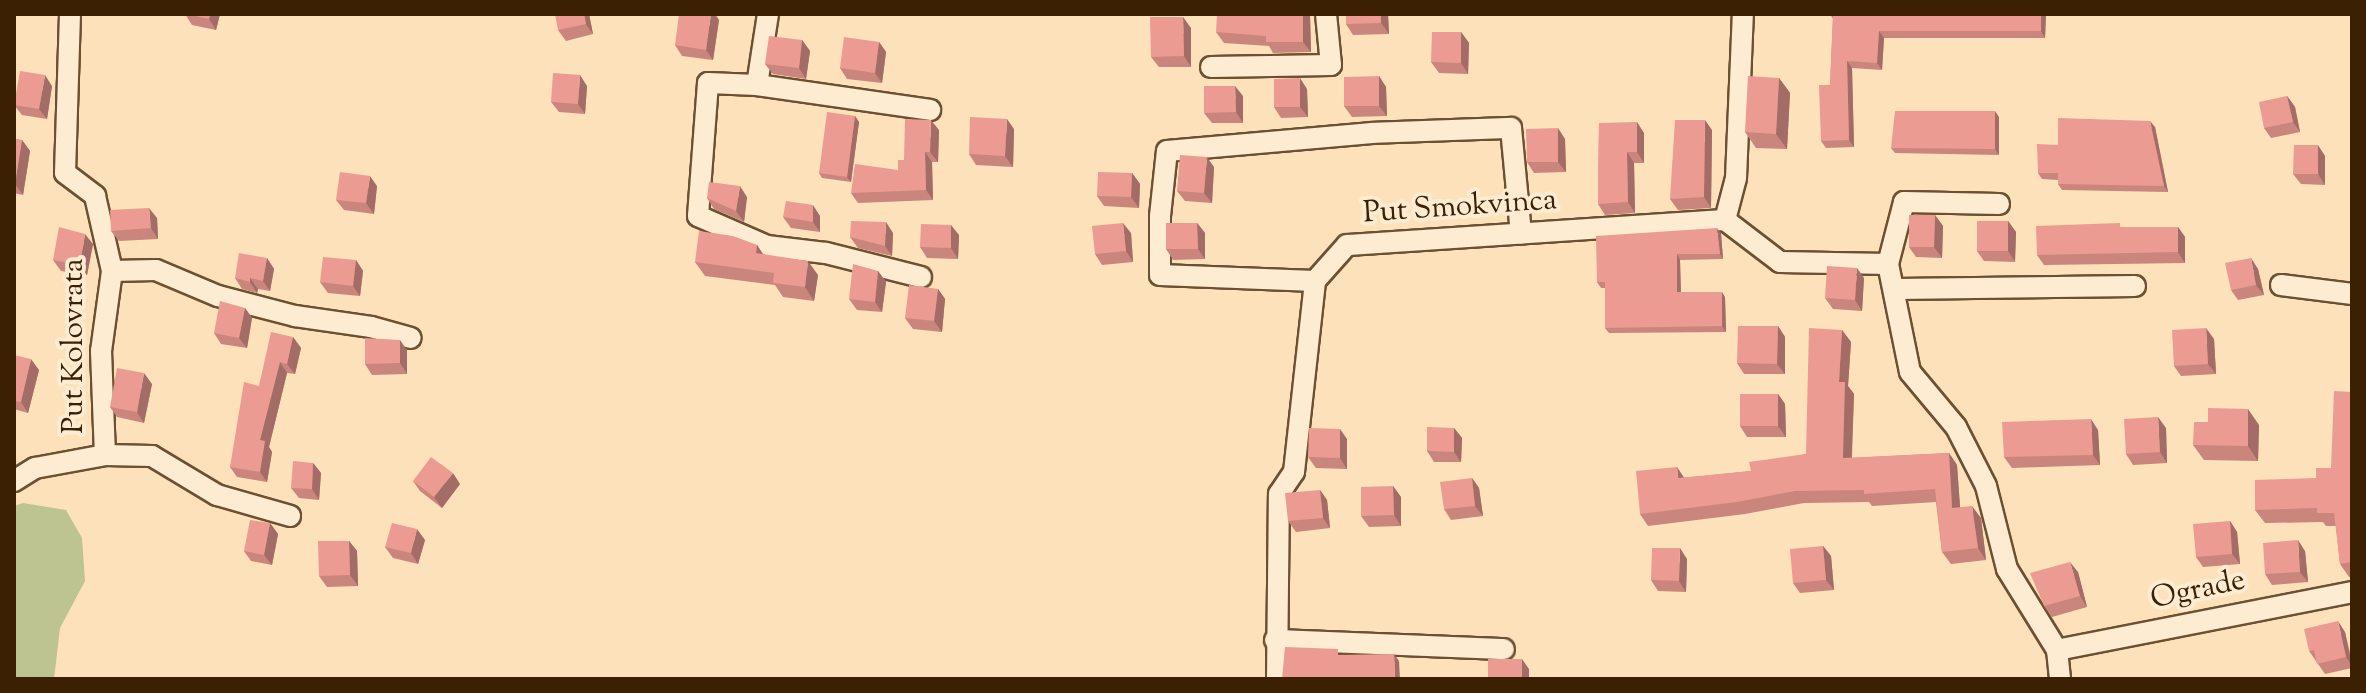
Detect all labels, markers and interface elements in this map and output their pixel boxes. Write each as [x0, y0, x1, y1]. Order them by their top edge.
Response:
street label: Put Smokvinca [1362, 183, 1558, 233]
street label: Put Kolovrata [57, 258, 93, 434]
street label: Ograde [2148, 563, 2248, 619]

